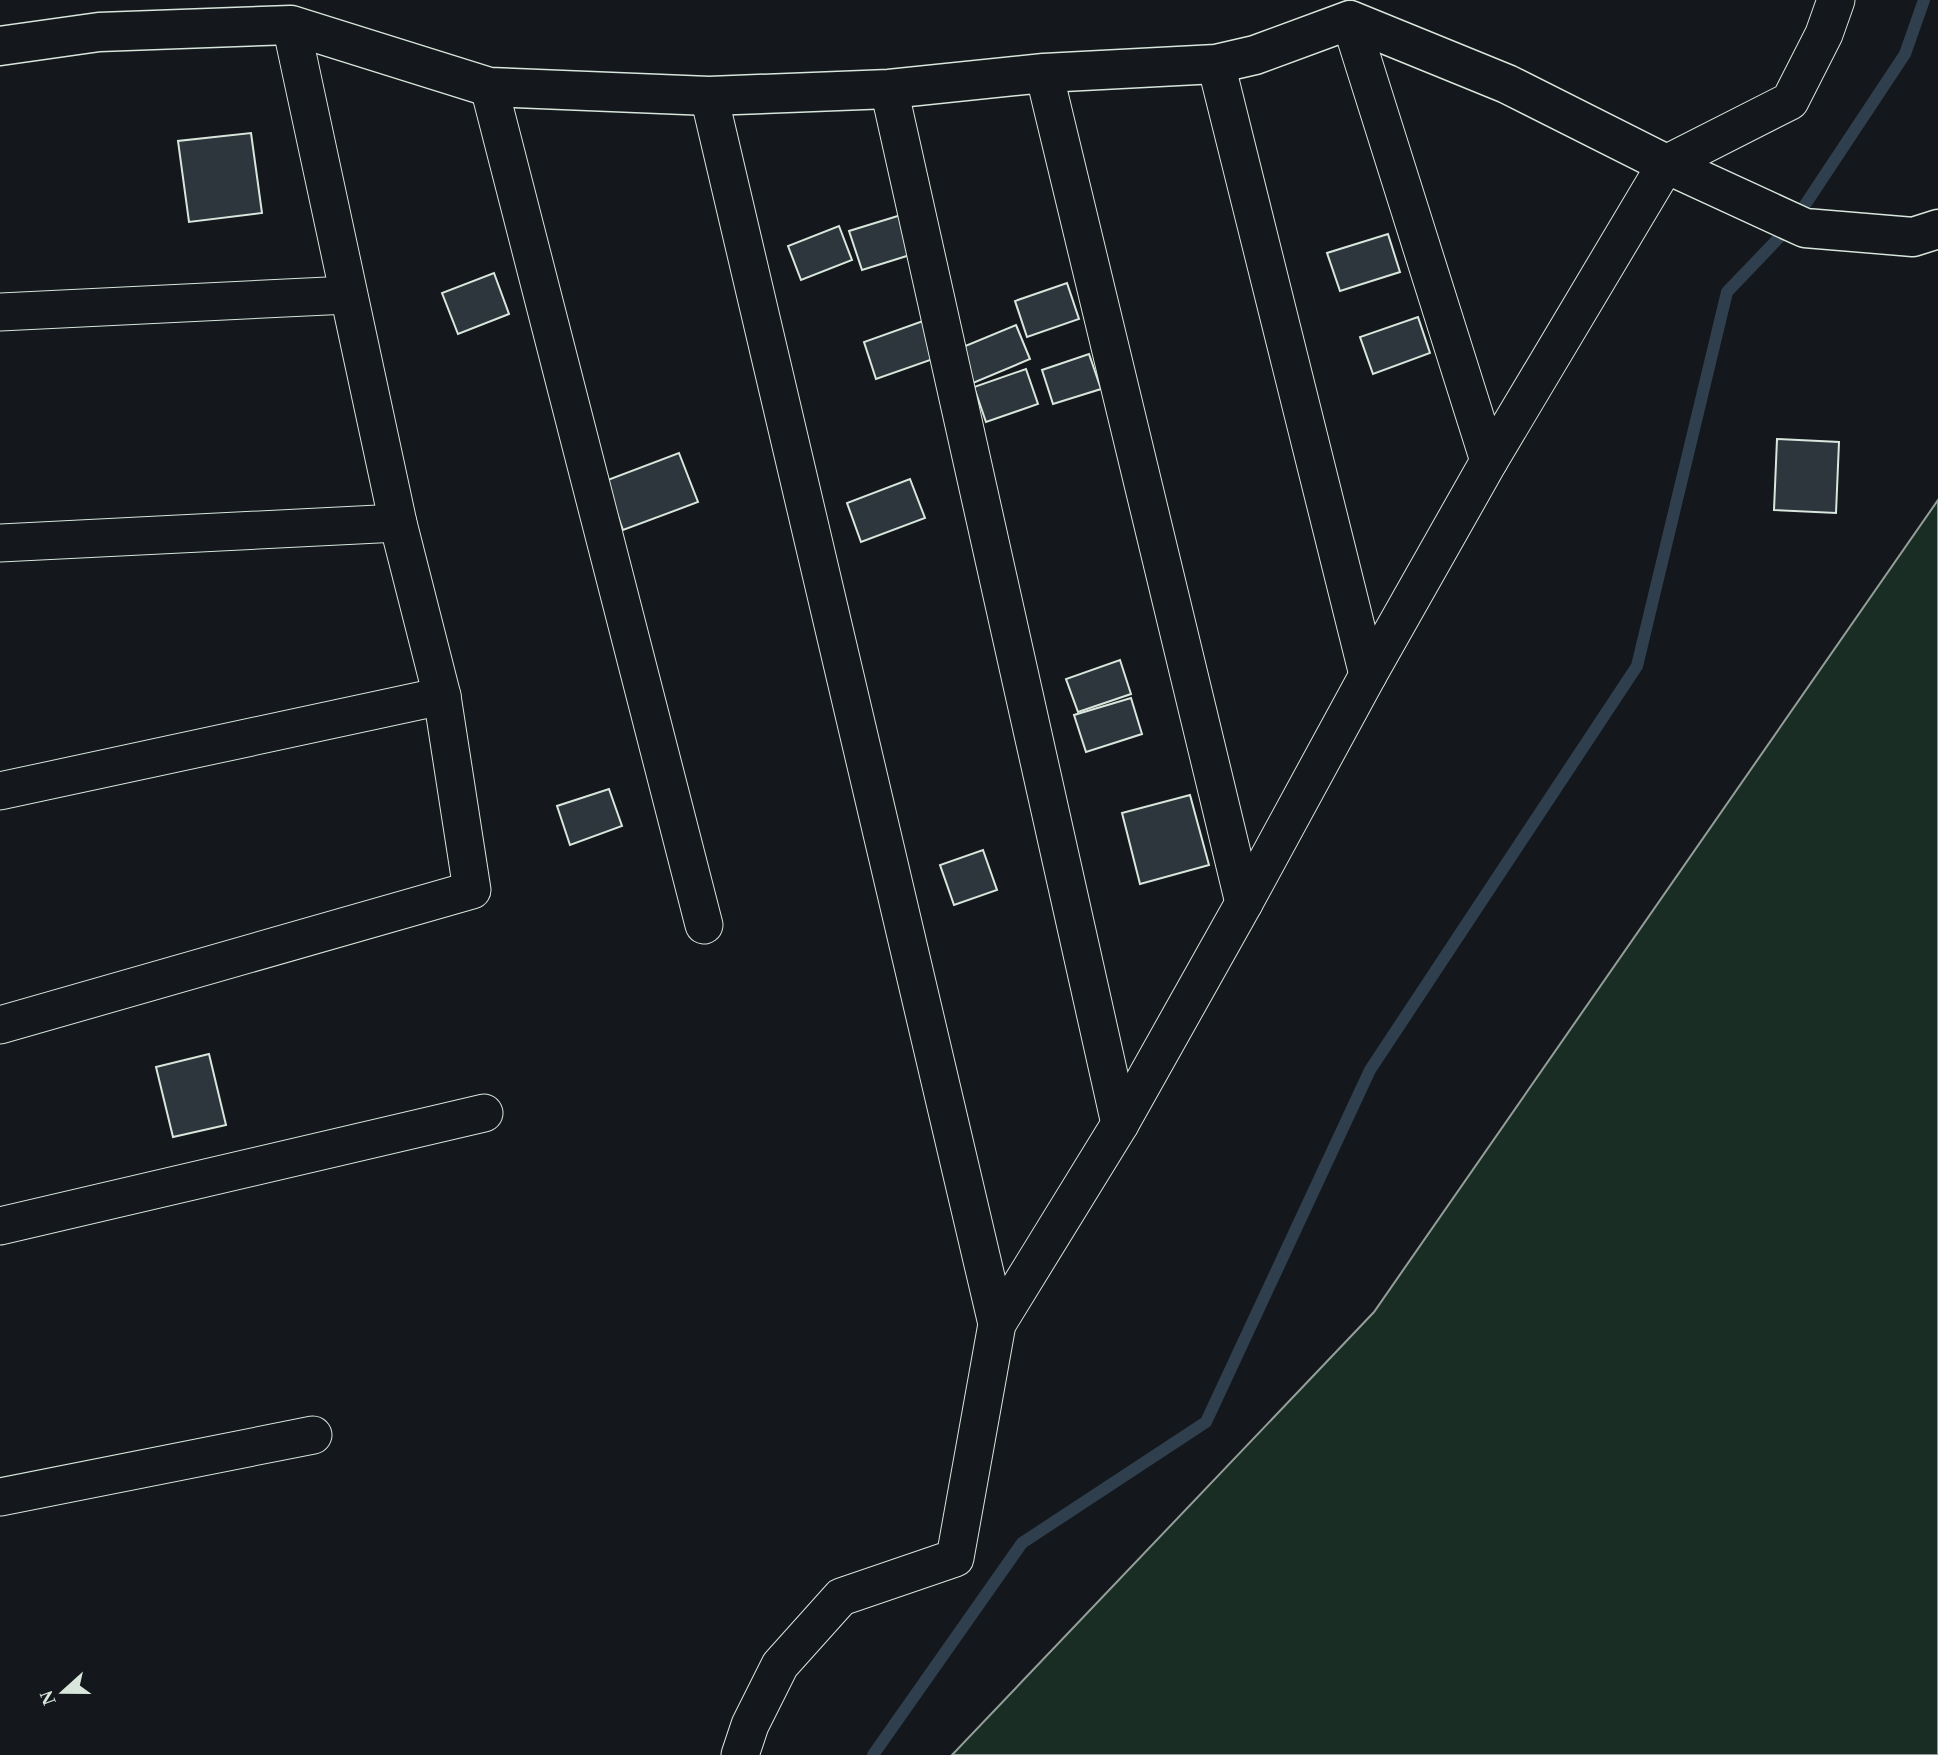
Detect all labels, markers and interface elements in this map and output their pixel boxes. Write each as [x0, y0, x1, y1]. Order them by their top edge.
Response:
north arrow [28, 1657, 98, 1727]
text: N [35, 1687, 60, 1708]

